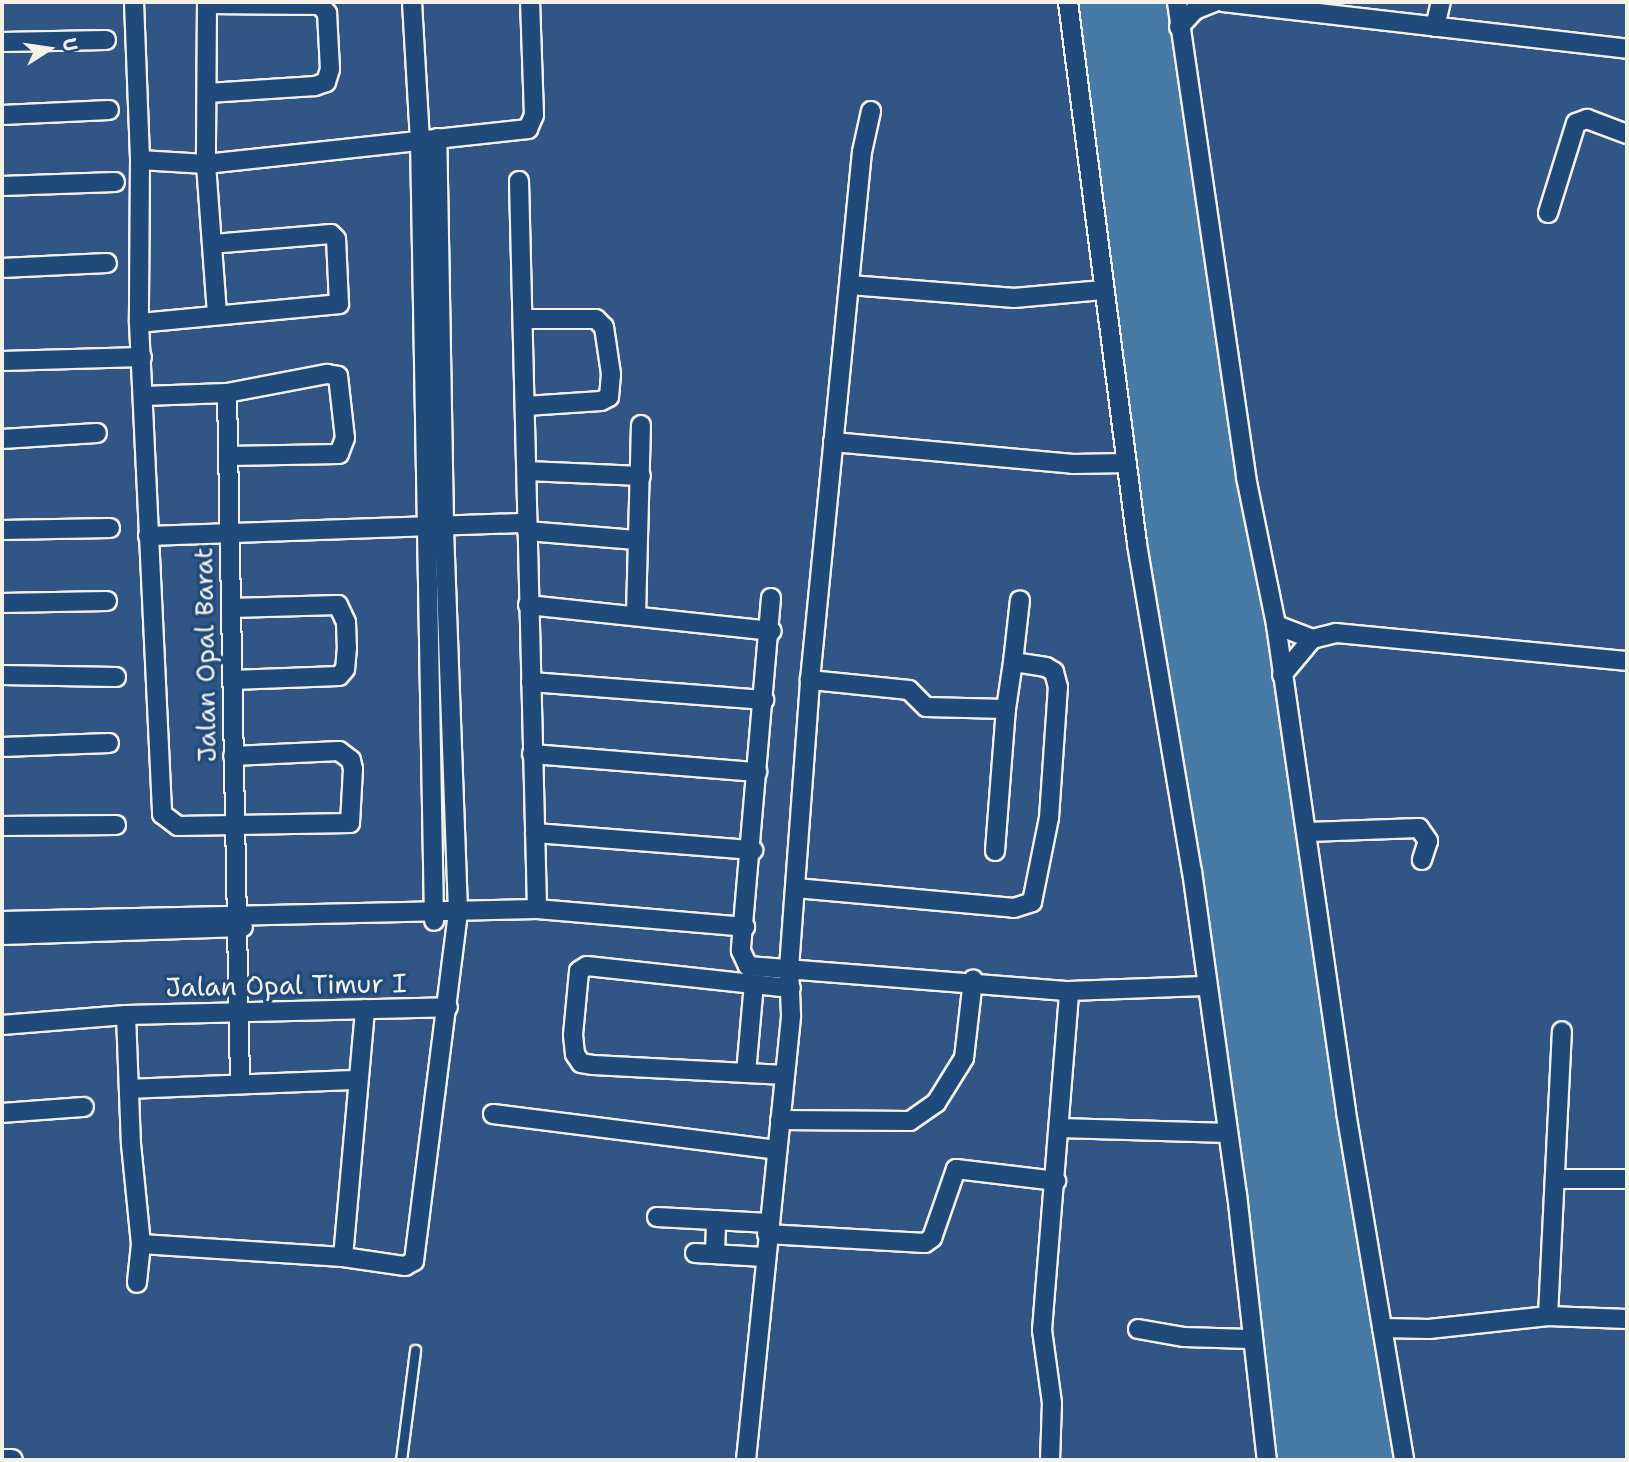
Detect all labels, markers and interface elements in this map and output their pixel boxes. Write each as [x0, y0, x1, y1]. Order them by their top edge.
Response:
north arrow [14, 14, 84, 84]
text: U [56, 36, 84, 53]
street label: Jalan Opal Barat [188, 547, 222, 763]
street label: Jalan Opal Timur I [165, 967, 407, 1003]

